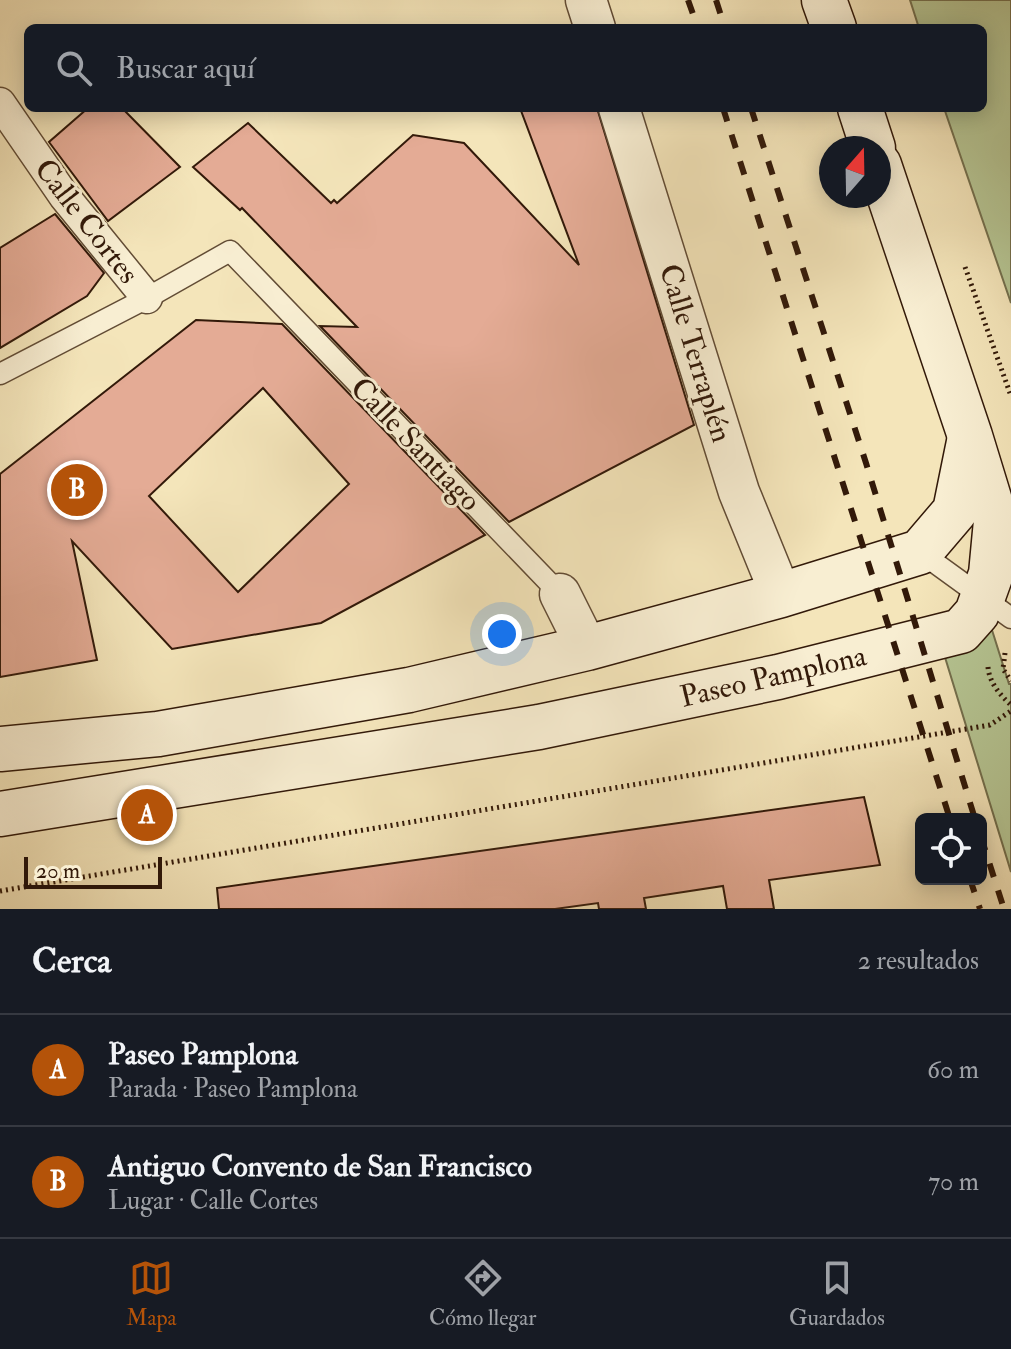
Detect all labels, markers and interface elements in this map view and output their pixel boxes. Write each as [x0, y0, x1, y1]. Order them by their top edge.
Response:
search box [24, 24, 987, 112]
icon: search [52, 46, 96, 90]
text: Buscar aquí [116, 50, 255, 87]
north arrow [819, 136, 891, 208]
street label: Calle Cortes [26, 151, 147, 291]
street label: Calle Terraplén [651, 260, 740, 447]
street label: Calle Santiago [343, 370, 489, 519]
pin: B [51, 460, 103, 520]
your location [482, 614, 522, 654]
street label: Paseo Pamplona [676, 637, 870, 716]
pin: A [121, 785, 173, 845]
map controls [915, 813, 987, 885]
button: locate [915, 813, 987, 885]
scale bar [24, 853, 162, 889]
text: 20 m [36, 857, 80, 885]
text: Cerca [32, 940, 111, 983]
text: 2 resultados [858, 945, 979, 977]
text: Paseo Pamplona [108, 1036, 298, 1073]
text: A [50, 1054, 66, 1086]
text: 60 m [927, 1054, 979, 1086]
text: Parada · Paseo Pamplona [108, 1073, 358, 1105]
text: Antiguo Convento de San Francisco [108, 1148, 532, 1185]
text: B [49, 1166, 67, 1198]
text: 70 m [928, 1166, 979, 1198]
text: Lugar · Calle Cortes [108, 1185, 318, 1217]
tab: Mapa [126, 1256, 177, 1332]
tab: Cómo llegar [429, 1256, 536, 1332]
tab: Guardados [789, 1256, 885, 1332]

